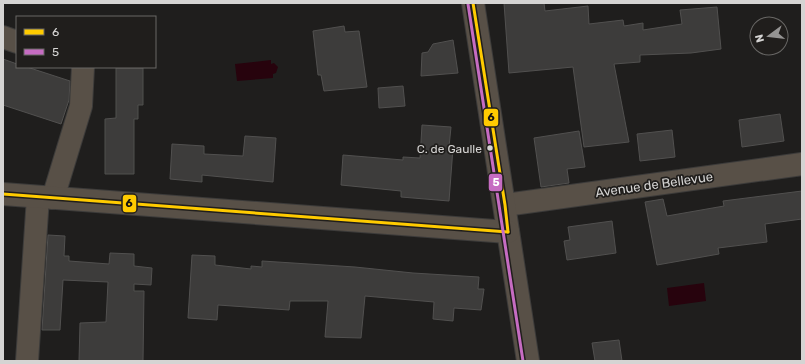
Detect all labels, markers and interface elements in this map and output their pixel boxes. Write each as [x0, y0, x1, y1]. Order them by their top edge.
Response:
legend [16, 16, 156, 68]
north arrow [749, 16, 789, 56]
text: 6 [52, 25, 59, 39]
text: N [752, 33, 767, 44]
text: 5 [52, 45, 59, 59]
line badge: 6 [483, 108, 499, 127]
text: 6 [487, 111, 495, 124]
place label: C. de Gaulle [417, 142, 482, 156]
marker: C. de Gaulle [485, 143, 495, 153]
street label: Avenue de Bellevue [594, 169, 714, 200]
line badge: 5 [488, 173, 503, 192]
text: 5 [492, 176, 500, 189]
line badge: 6 [122, 194, 137, 213]
text: 6 [125, 197, 133, 210]

